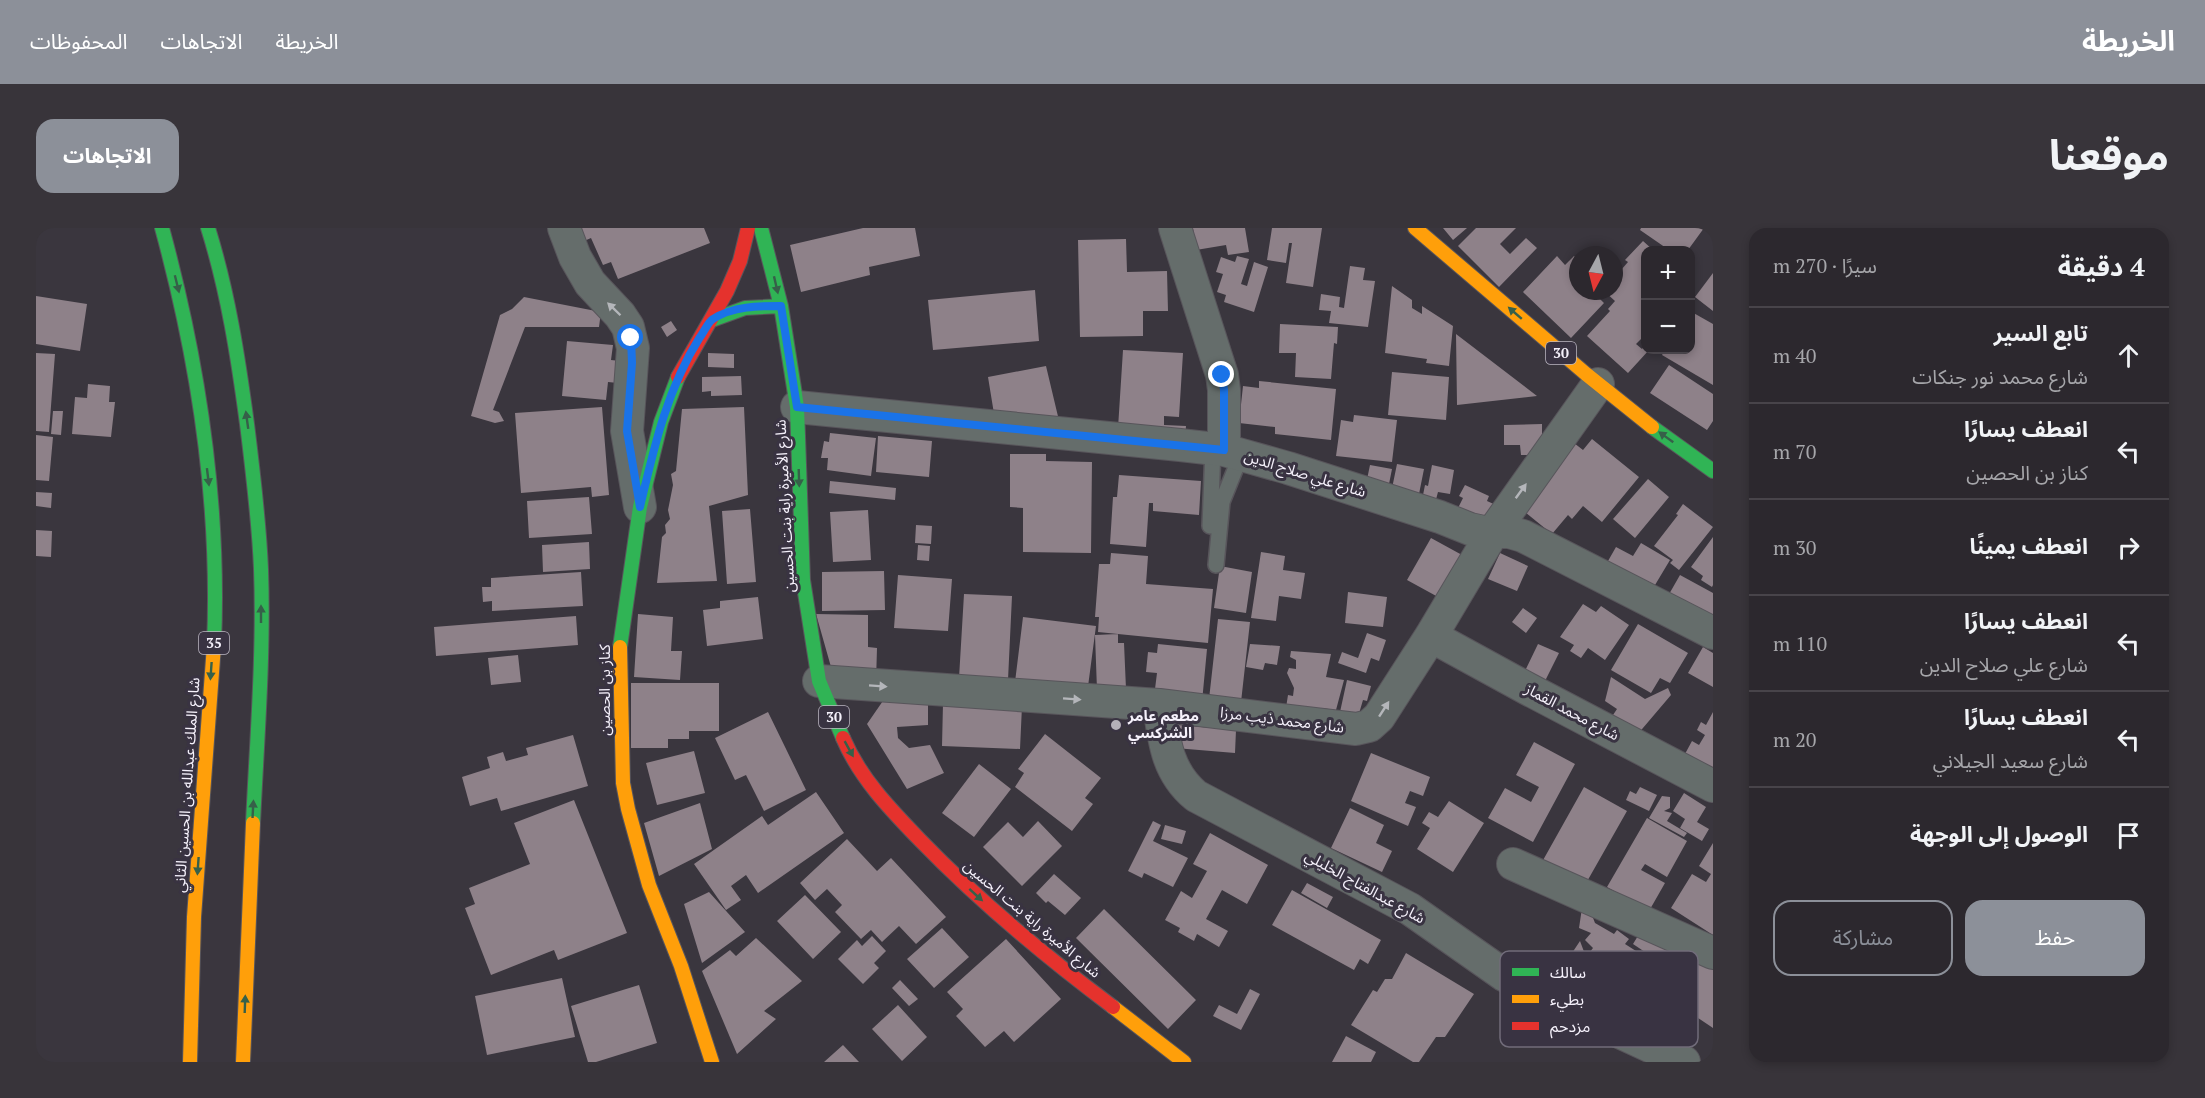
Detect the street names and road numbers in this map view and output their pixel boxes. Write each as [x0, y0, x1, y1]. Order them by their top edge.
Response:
road number: 30 [1546, 342, 1576, 364]
street label: شارع الأميرة راية بنت الحسين [769, 419, 802, 593]
street label: شارع علي صلاح الدين [1241, 445, 1369, 504]
road number: 35 [199, 632, 229, 654]
street label: كناز بن الحصين [594, 644, 614, 736]
street label: شارع الملك عبدالله بن الحسين الثاني [169, 676, 207, 893]
street label: شارع محمد القماز [1520, 677, 1623, 747]
street label: شارع محمد ذيب مرزا [1219, 701, 1346, 740]
road number: 30 [819, 706, 849, 728]
street label: شارع عبدالفتاح الخليلي [1300, 845, 1429, 930]
street label: شارع الأميرة راية بنت الحسين [958, 855, 1106, 984]

